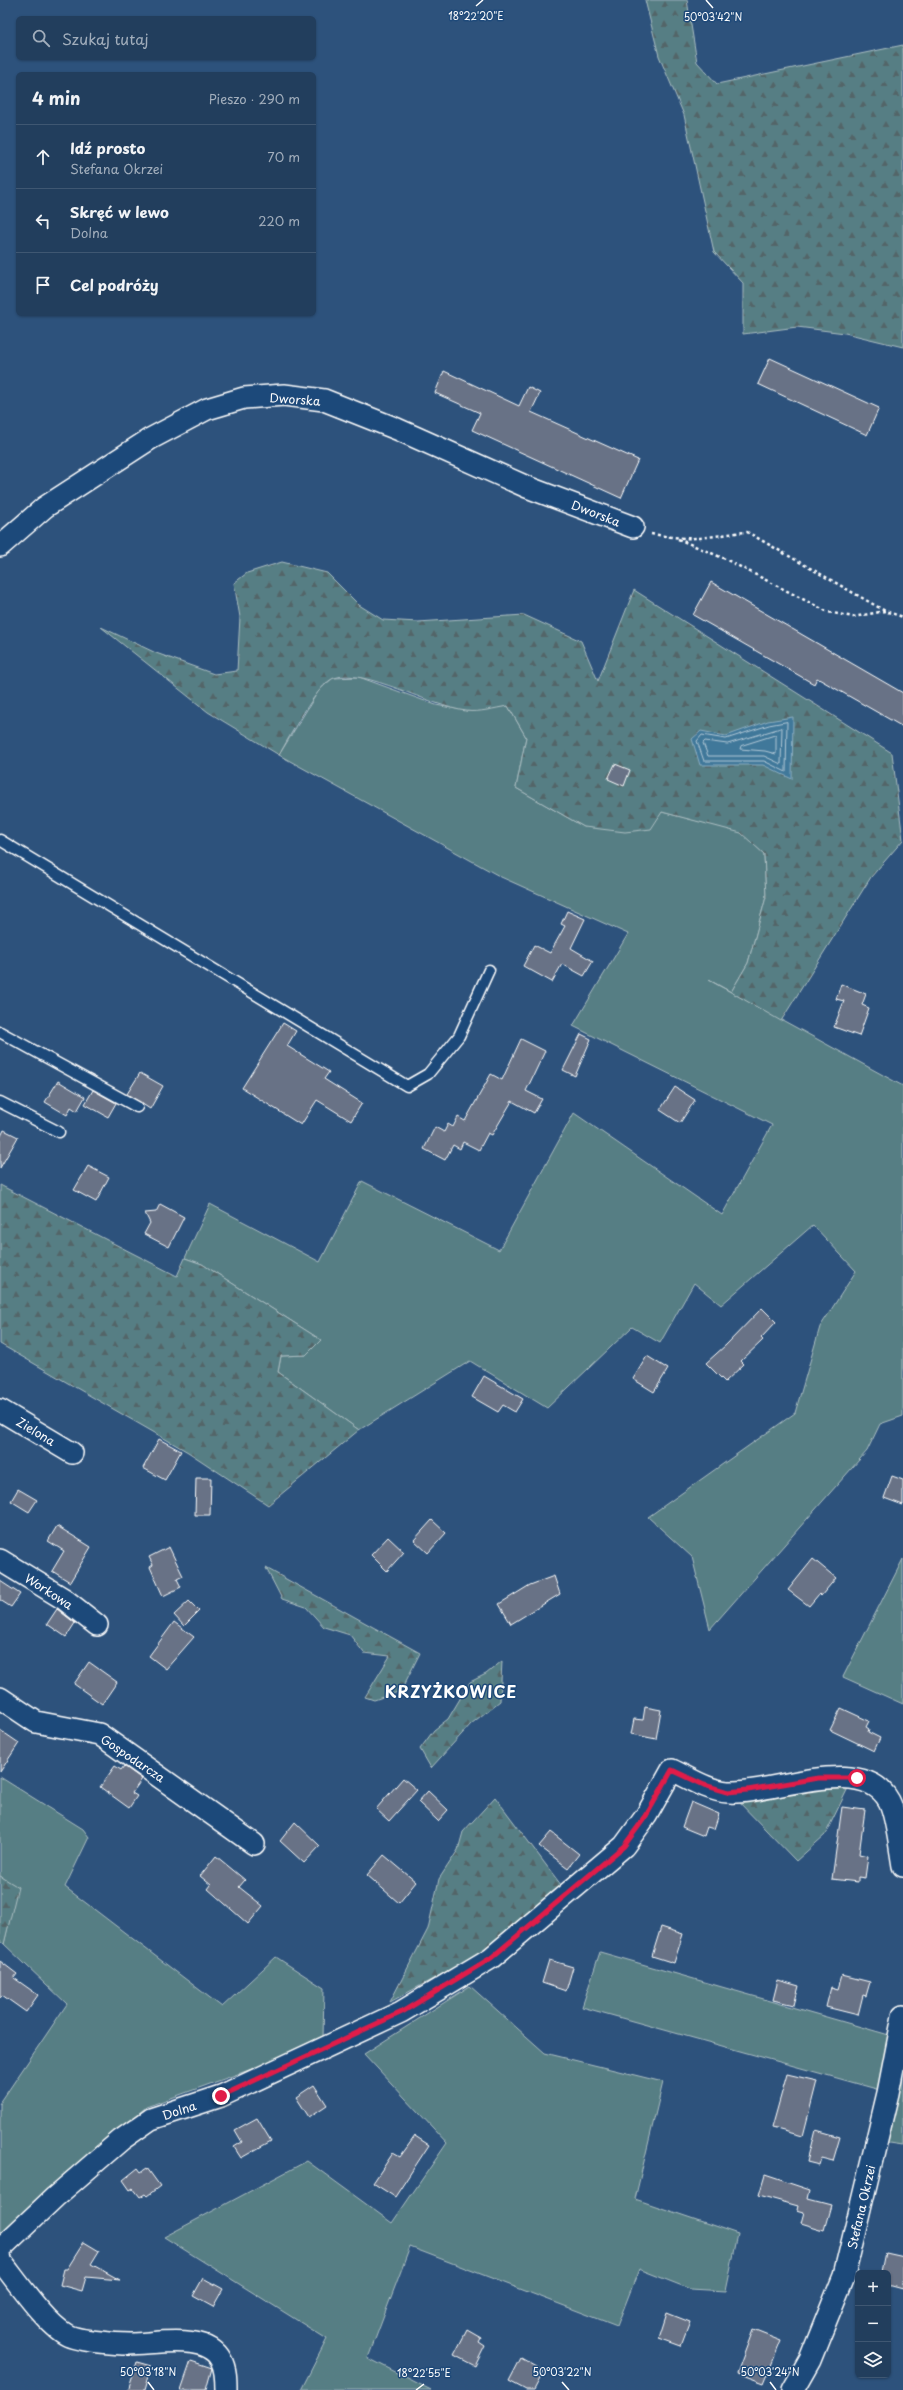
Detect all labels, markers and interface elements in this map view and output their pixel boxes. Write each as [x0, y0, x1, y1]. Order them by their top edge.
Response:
text: 18°22'20"E [448, 8, 504, 23]
text: 50°03'42"N [684, 9, 742, 24]
search box [16, 16, 316, 60]
icon: search [30, 27, 52, 49]
text: Szukaj tutaj [62, 27, 149, 50]
text: 4 min [32, 85, 80, 111]
text: Pieszo · 290 m [209, 89, 300, 108]
text: Idź prosto [70, 136, 145, 159]
icon: ahead [32, 146, 54, 168]
text: 70 m [267, 147, 300, 166]
text: Stefana Okrzei [70, 159, 163, 178]
text: Skręć w lewo [70, 200, 169, 223]
icon: left [32, 210, 54, 232]
text: 220 m [258, 211, 300, 230]
text: Dolna [70, 223, 108, 242]
text: Cel podróży [70, 273, 158, 296]
icon: arrive [32, 274, 54, 296]
street label: Dworska [269, 388, 322, 410]
street label: Dworska [569, 495, 624, 531]
street label: Zielona [13, 1412, 59, 1450]
street label: Workowa [21, 1569, 77, 1614]
district label: KRZYŻKOWICE [385, 1679, 517, 1703]
street label: Gospodarcza [97, 1730, 169, 1786]
route start [848, 1769, 866, 1787]
route end [212, 2087, 230, 2105]
street label: Dolna [160, 2096, 199, 2124]
street label: Stefana Okrzei [843, 2163, 879, 2251]
map controls [855, 2270, 891, 2378]
button: + [855, 2270, 891, 2306]
button: − [855, 2306, 891, 2342]
button: layers [855, 2342, 891, 2378]
text: 50°03'18"N [120, 2364, 176, 2379]
text: 50°03'22"N [533, 2364, 592, 2379]
text: 50°03'24"N [741, 2364, 800, 2379]
text: 18°22'55"E [397, 2365, 451, 2380]

